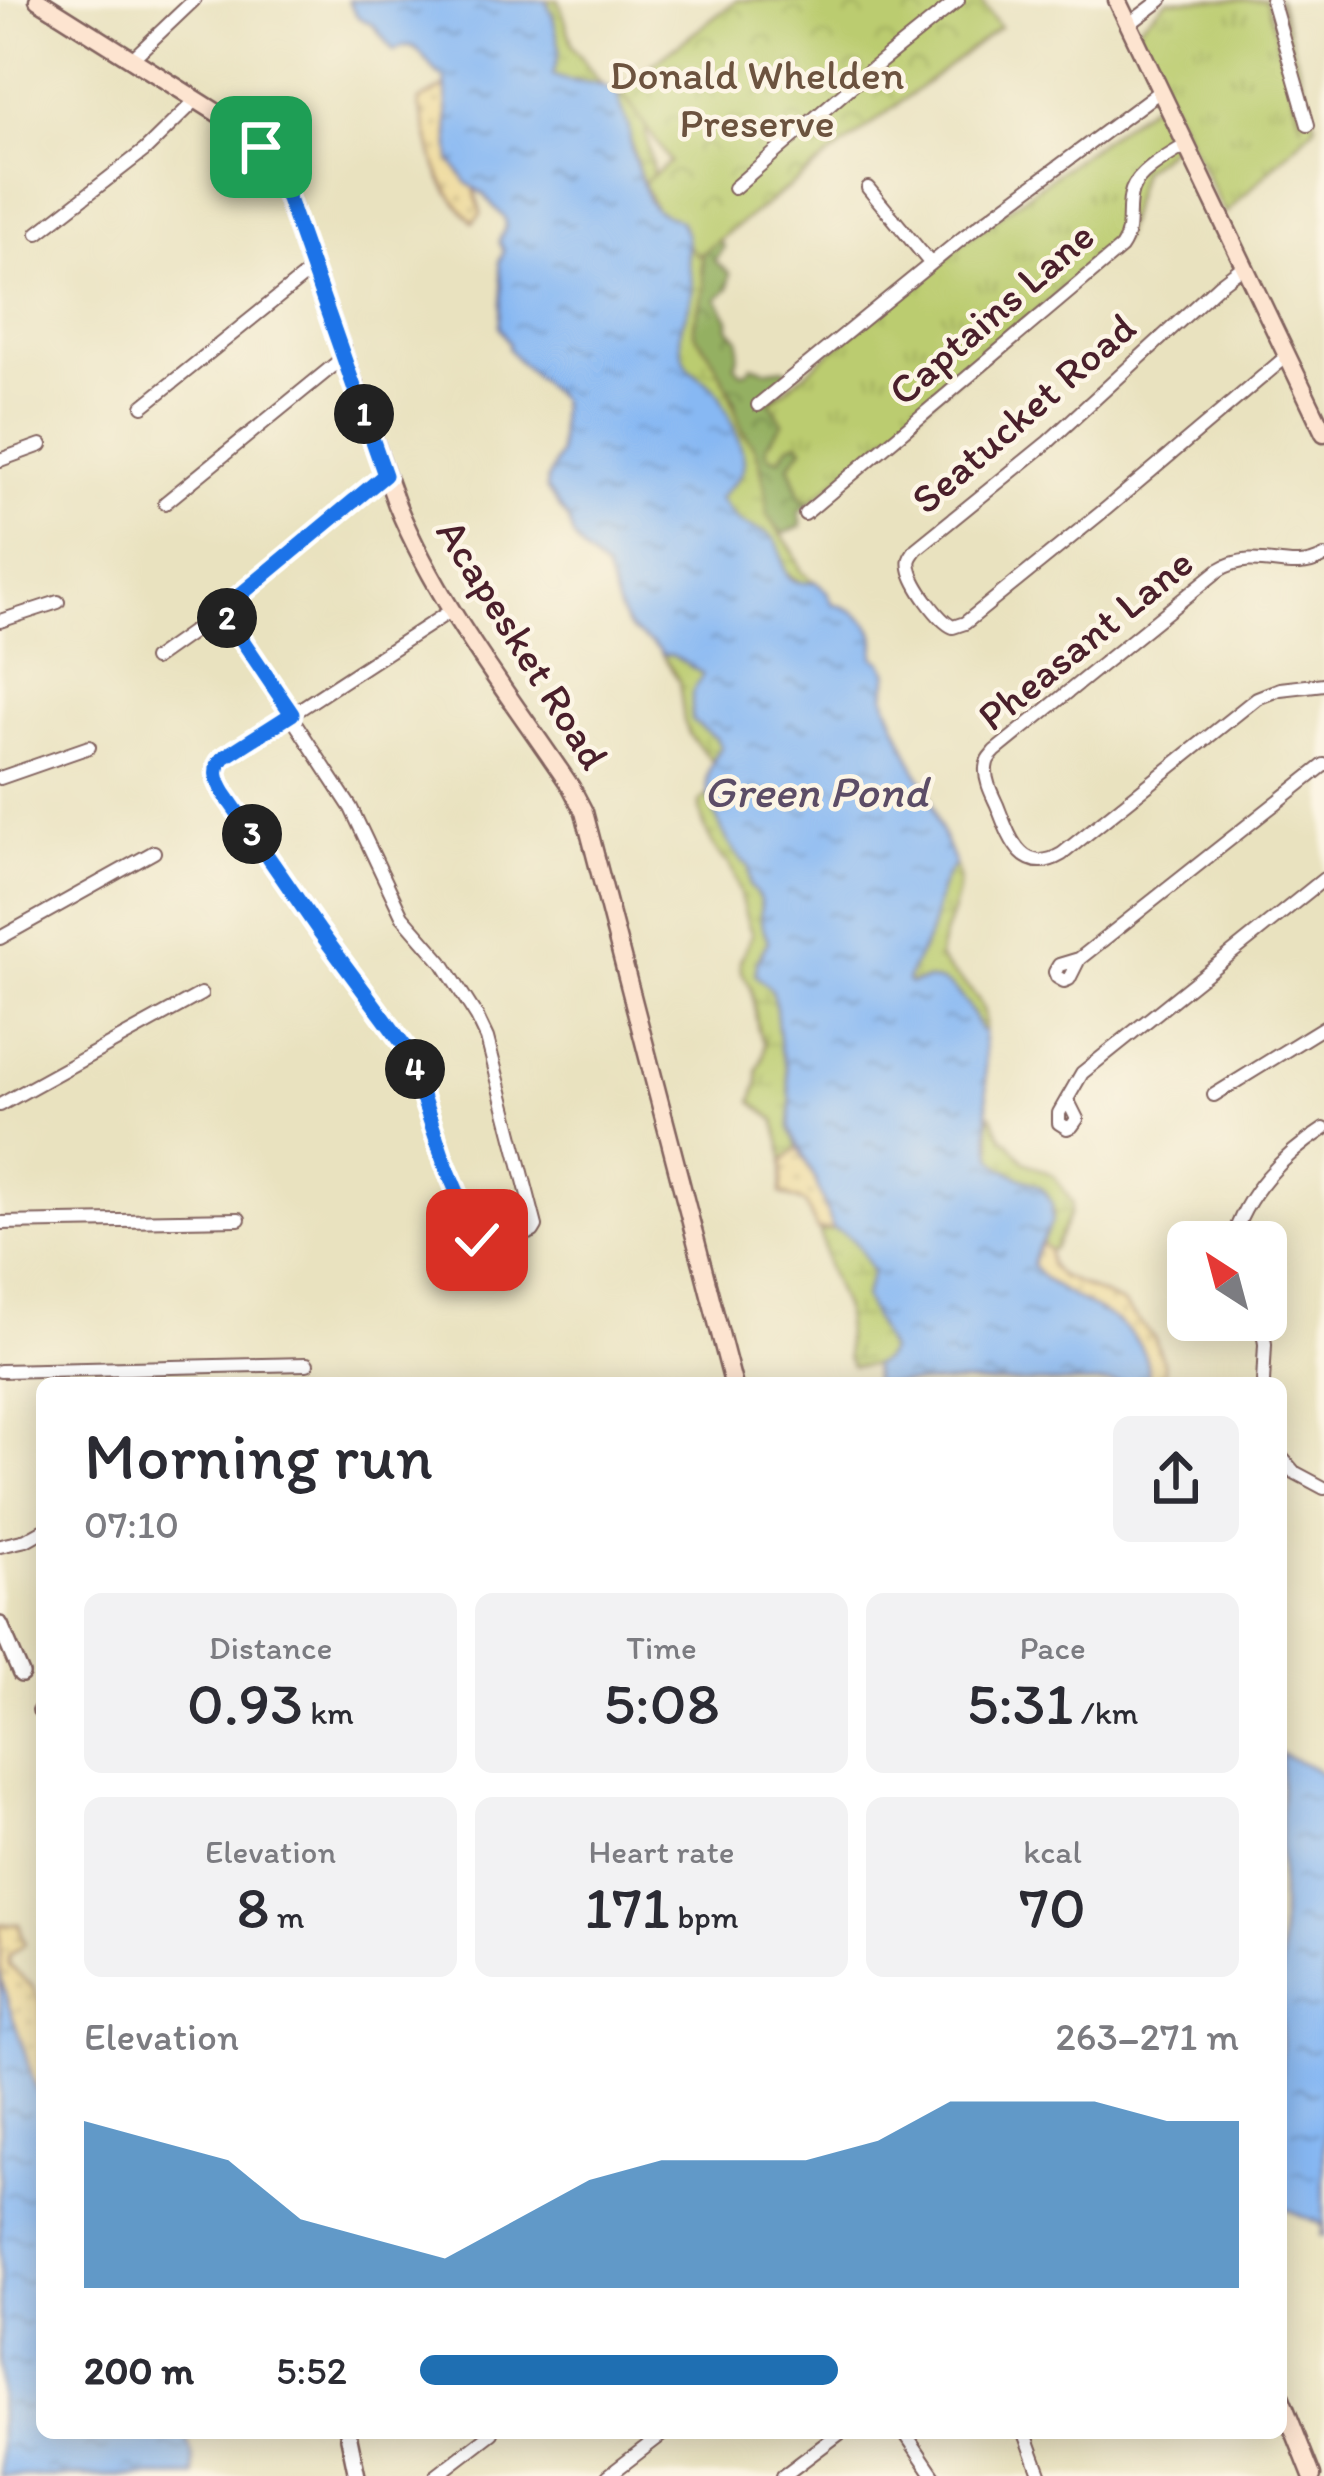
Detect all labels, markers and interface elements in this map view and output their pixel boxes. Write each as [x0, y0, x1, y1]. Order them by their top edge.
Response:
park label: Donald Whelden Preserve [609, 49, 905, 148]
pin [210, 96, 312, 198]
icon: arrive [228, 114, 294, 180]
street label: Captains Lane [878, 210, 1104, 416]
street label: Seatucket Road [900, 302, 1146, 524]
pin: 1 [334, 384, 394, 444]
text: 1 [356, 394, 372, 433]
street label: Acapesket Road [426, 510, 620, 779]
street label: Pheasant Lane [967, 537, 1203, 741]
pin: 2 [197, 588, 257, 648]
text: 2 [218, 598, 236, 637]
water label: Green Pond [704, 764, 932, 818]
pin: 3 [222, 804, 282, 864]
text: 3 [243, 814, 261, 853]
pin: 4 [385, 1039, 445, 1099]
text: 4 [405, 1049, 425, 1088]
pin [426, 1189, 528, 1291]
icon: check [444, 1207, 510, 1273]
north arrow [1167, 1221, 1287, 1341]
map controls [1167, 1221, 1287, 1341]
text: Morning run [84, 1416, 433, 1496]
button: share [1113, 1416, 1239, 1542]
text: 07:10 [84, 1501, 179, 1548]
text: Distance [209, 1628, 332, 1667]
text: Time [626, 1628, 697, 1667]
text: Pace [1019, 1628, 1086, 1667]
text: 0.93 [187, 1667, 303, 1739]
text: 5:08 [603, 1667, 720, 1739]
text: 5:31 [967, 1667, 1073, 1739]
text: km [303, 1693, 354, 1732]
text: /km [1073, 1693, 1138, 1732]
text: Elevation [205, 1832, 336, 1871]
text: Heart rate [588, 1832, 735, 1871]
text: kcal [1023, 1832, 1082, 1871]
text: 8 [236, 1871, 269, 1943]
text: 171 [584, 1871, 670, 1943]
text: 70 [1019, 1871, 1086, 1943]
text: m [269, 1897, 305, 1936]
text: bpm [670, 1897, 739, 1936]
text: Elevation [84, 2013, 239, 2060]
text: 263–271 m [1055, 2013, 1239, 2060]
text: 200 m [84, 2347, 194, 2394]
text: 5:52 [276, 2347, 347, 2394]

